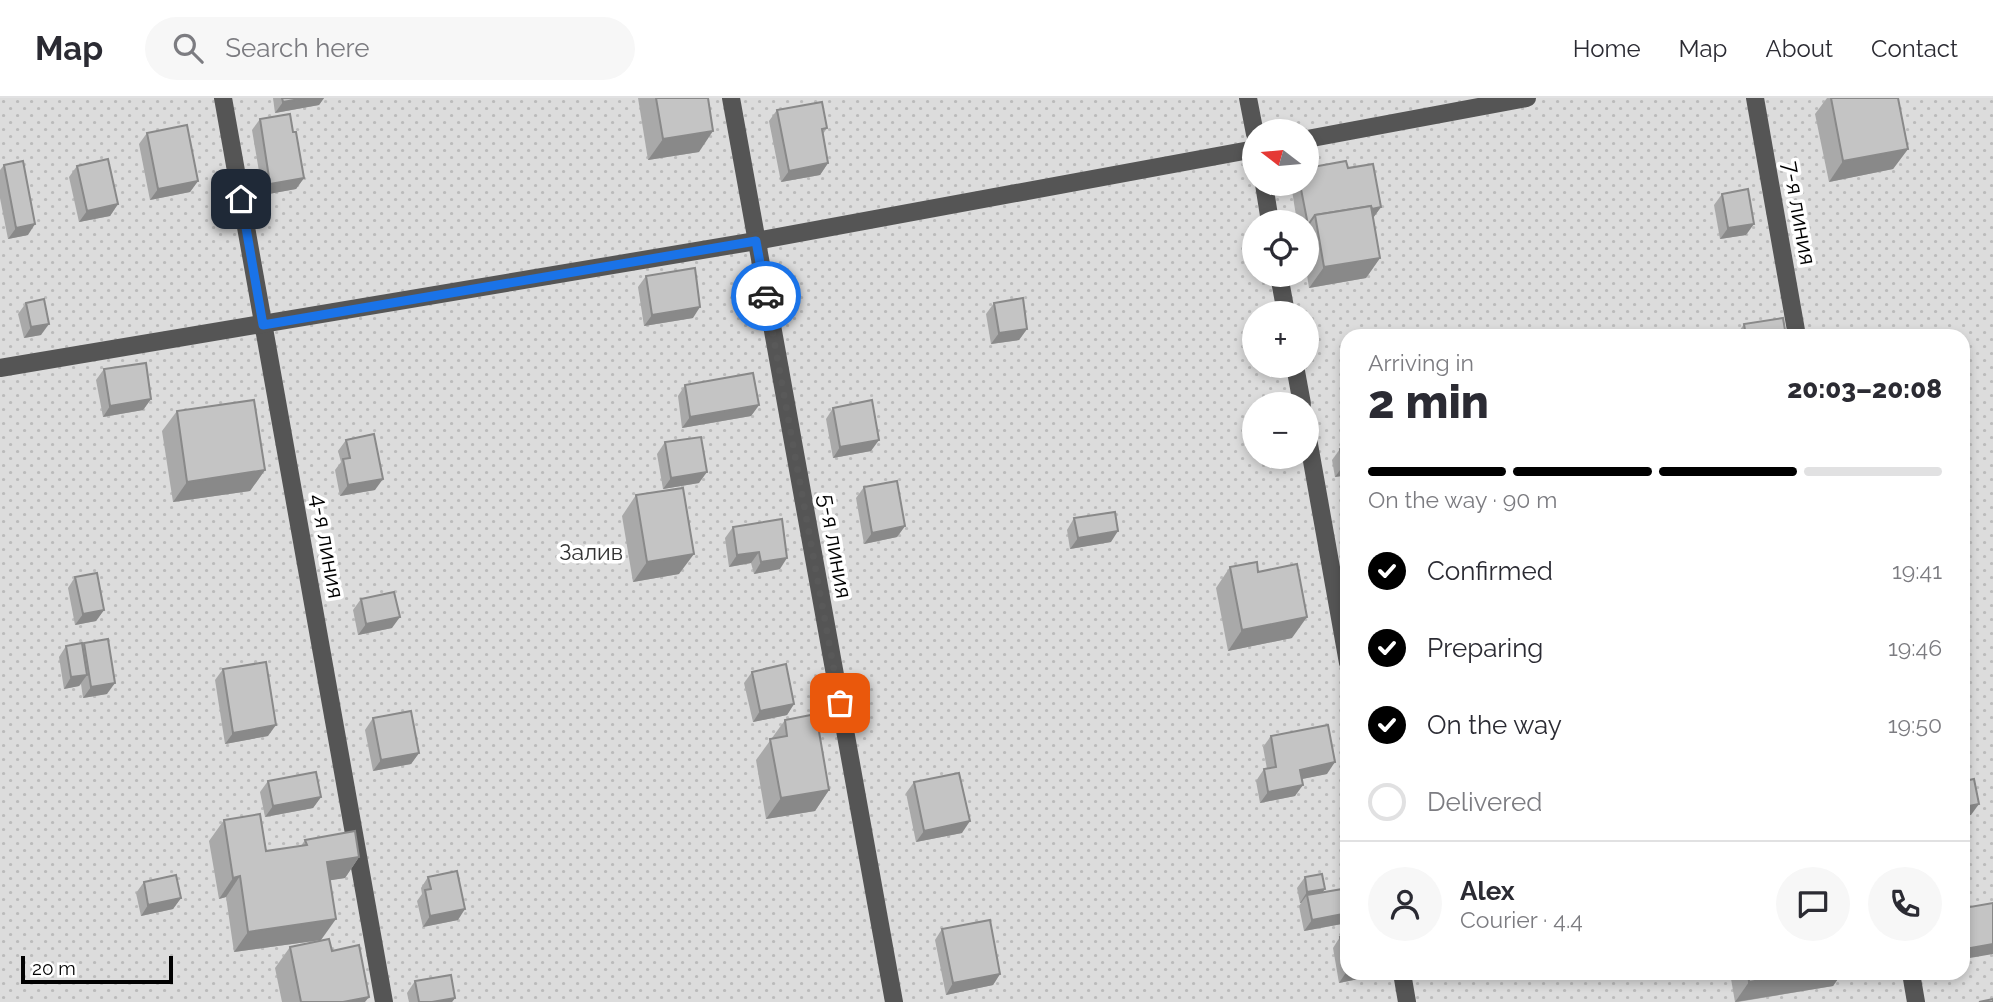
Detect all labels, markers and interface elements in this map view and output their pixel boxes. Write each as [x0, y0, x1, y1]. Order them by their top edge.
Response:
search box [145, 17, 635, 80]
text: Map [35, 29, 103, 68]
icon: search [169, 29, 207, 67]
text: Search here [225, 33, 370, 63]
text: Home [1573, 34, 1641, 63]
text: Map [1679, 34, 1727, 63]
text: About [1765, 34, 1833, 63]
text: Contact [1871, 34, 1958, 63]
north arrow [1242, 119, 1320, 196]
map controls [1242, 119, 1319, 469]
street label: 7-я линия [1778, 159, 1822, 267]
pin [211, 169, 271, 229]
icon: home [222, 180, 260, 218]
button: locate [1242, 210, 1319, 287]
courier [731, 261, 801, 331]
icon: car [747, 277, 785, 315]
button: + [1242, 301, 1319, 378]
text: Arriving in [1368, 349, 1474, 376]
text: 20:03–20:08 [1787, 374, 1942, 404]
text: 2 min [1368, 375, 1489, 429]
button: − [1242, 392, 1319, 469]
text: On the way · 90 m [1368, 486, 1557, 513]
street label: 4-я линия [306, 492, 350, 600]
street label: 5-я линия [814, 492, 858, 600]
park label: Залив [559, 538, 623, 565]
icon: check [1368, 552, 1406, 590]
text: Confirmed [1427, 556, 1553, 586]
text: 19:41 [1892, 557, 1942, 584]
icon: check [1368, 629, 1406, 667]
text: Preparing [1427, 633, 1543, 663]
text: 19:46 [1888, 634, 1942, 661]
pin [810, 673, 870, 733]
icon: bag [821, 684, 859, 722]
icon: check [1368, 706, 1406, 744]
text: On the way [1427, 710, 1562, 740]
text: 19:50 [1888, 711, 1942, 738]
text: Delivered [1427, 787, 1542, 817]
button: person [1368, 867, 1442, 941]
button: chat [1776, 867, 1850, 941]
button: phone [1868, 867, 1942, 941]
text: Alex [1460, 876, 1515, 906]
text: Courier · 4.4 [1460, 906, 1583, 933]
scale bar [21, 953, 173, 985]
text: 20 m [32, 957, 76, 979]

